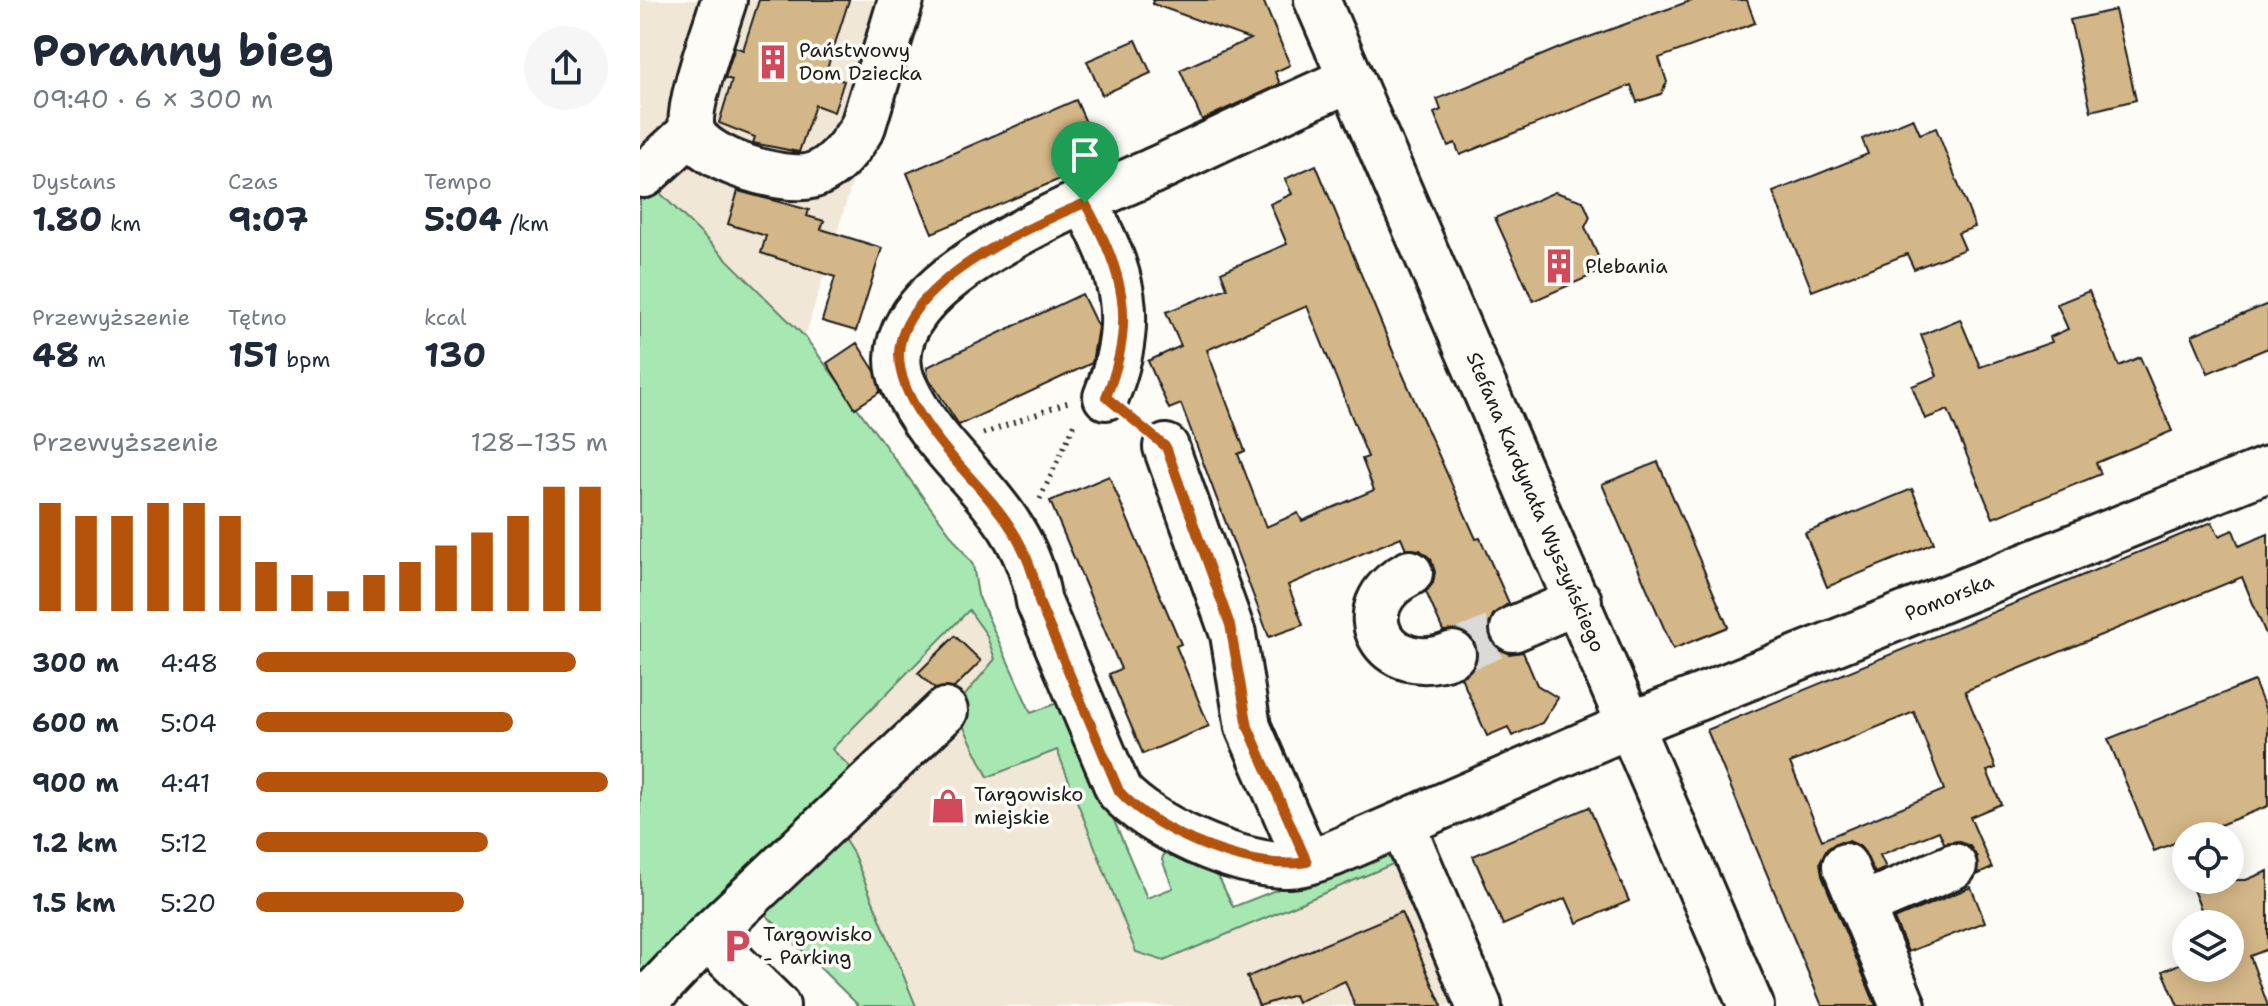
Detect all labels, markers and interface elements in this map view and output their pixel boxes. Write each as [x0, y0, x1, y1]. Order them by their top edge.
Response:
text: Poranny bieg [32, 21, 334, 80]
button: share [524, 26, 608, 110]
place label: Państwowy Dom Dziecka [799, 37, 923, 86]
building icon: Państwowy Dom Dziecka [754, 43, 792, 81]
text: 09:40 · 6 × 300 m [32, 81, 273, 116]
pin [1051, 121, 1119, 203]
icon: arrive [1063, 133, 1107, 177]
text: Dystans [32, 167, 116, 196]
text: Czas [228, 167, 278, 196]
text: Tempo [424, 167, 492, 196]
text: 1.80 [32, 196, 103, 242]
text: 9:07 [228, 196, 309, 242]
text: 5:04 [424, 196, 502, 242]
text: km [103, 209, 141, 238]
text: /km [502, 209, 549, 238]
building icon: Plebania [1540, 247, 1578, 285]
place label: Plebania [1585, 253, 1668, 279]
text: Przewyższenie [32, 303, 190, 332]
text: Tętno [228, 303, 287, 332]
text: kcal [424, 303, 467, 332]
text: 48 [32, 332, 79, 378]
text: 151 [228, 332, 279, 378]
text: 130 [424, 332, 486, 378]
text: m [79, 345, 106, 374]
text: bpm [279, 345, 331, 374]
street label: Stefana Kardynała Wyszyńskiego [1461, 348, 1611, 656]
text: Przewyższenie [32, 424, 219, 459]
text: 128–135 m [470, 424, 608, 459]
street label: Pomorska [1901, 567, 1998, 627]
text: 300 m [32, 645, 119, 680]
text: 4:48 [160, 645, 219, 680]
text: 600 m [32, 705, 119, 740]
text: 5:04 [160, 705, 217, 740]
text: 900 m [32, 765, 119, 800]
text: 4:41 [160, 765, 211, 800]
place label: Targowisko miejskie [974, 781, 1083, 830]
shop icon: Targowisko miejskie [929, 787, 967, 825]
map controls [2172, 822, 2244, 982]
button: locate [2172, 822, 2244, 894]
text: 1.2 km [32, 825, 117, 860]
text: 5:12 [160, 825, 208, 860]
text: 1.5 km [32, 885, 116, 920]
text: 5:20 [160, 885, 216, 920]
button: layers [2172, 910, 2244, 982]
place label: Targowisko - Parking [763, 921, 872, 970]
parking icon: Targowisko - Parking [718, 927, 756, 965]

